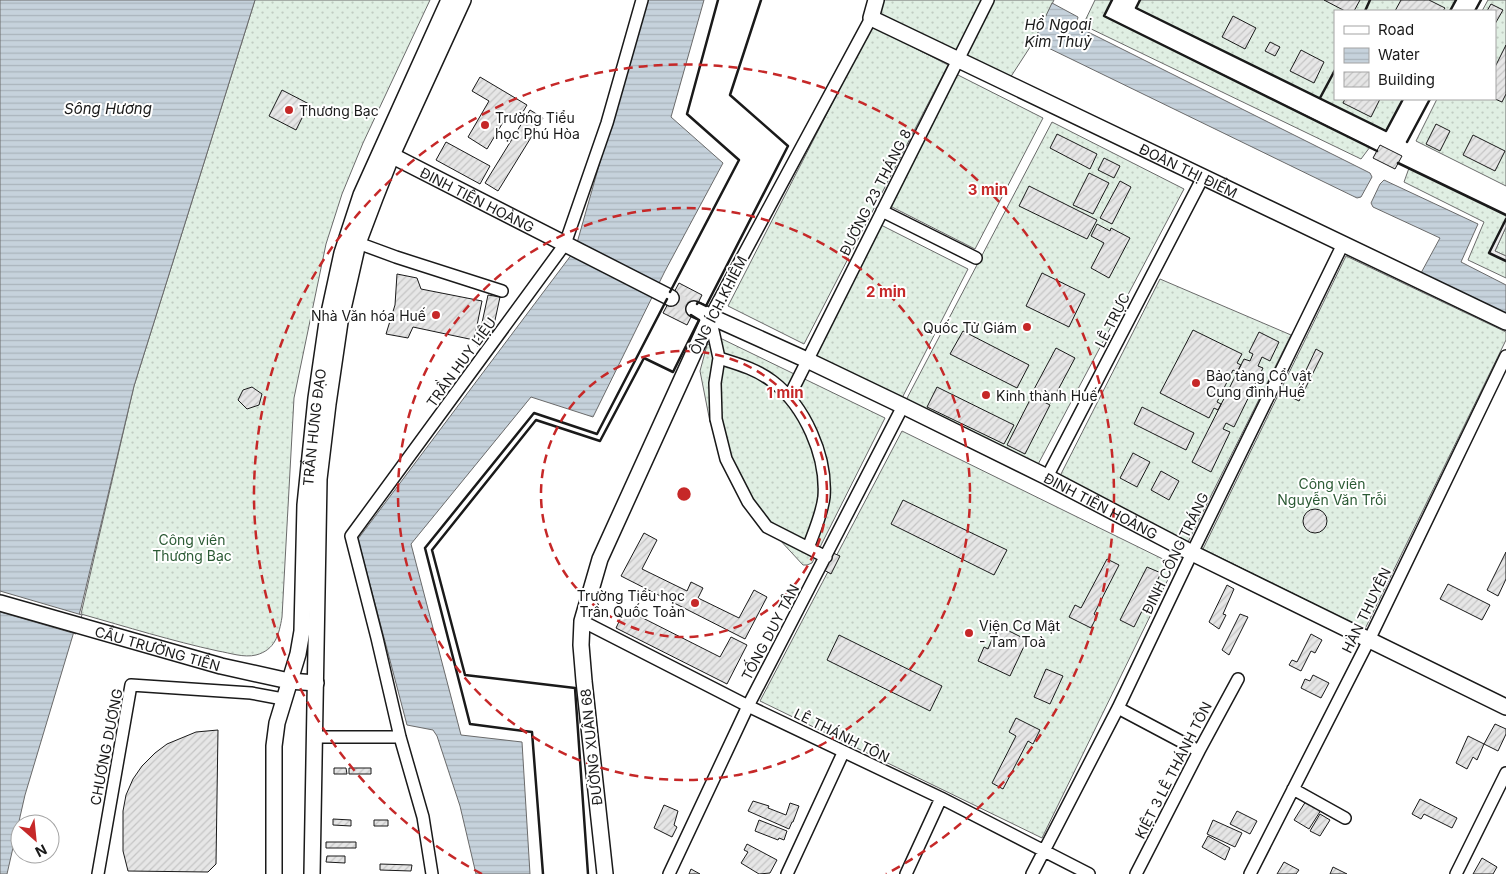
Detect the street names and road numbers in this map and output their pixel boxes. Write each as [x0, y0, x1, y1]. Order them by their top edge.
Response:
street label: ĐƯỜNG 23 THÁNG 8 [836, 126, 914, 258]
street label: ĐOÀN THỊ ĐIỂM [1137, 139, 1241, 201]
street label: ĐINH TIÊN HOÀNG [418, 163, 537, 235]
street label: ÔNG ÍCH KHIÊM [686, 253, 750, 357]
street label: LÊ TRỰC [1091, 290, 1133, 350]
street label: TRẦN HUY LIỆU [420, 312, 499, 410]
street label: TRẦN HƯNG ĐẠO [297, 367, 329, 487]
street label: ĐINH TIÊN HOÀNG [1041, 469, 1161, 542]
street label: ĐINH CÔNG TRÁNG [1138, 489, 1212, 617]
street label: HÀN THUYÊN [1338, 565, 1394, 655]
street label: TỐNG DUY TÂN [735, 580, 802, 683]
street label: CẦU TRƯỜNG TIỀN [93, 622, 222, 674]
street label: CHƯƠNG DƯƠNG [86, 687, 126, 807]
street label: ĐƯỜNG XUÂN 68 [576, 688, 606, 806]
street label: KIỆT 3 LÊ THÁNH TÔN [1131, 699, 1215, 841]
street label: LÊ THÁNH TÔN [791, 705, 893, 765]

